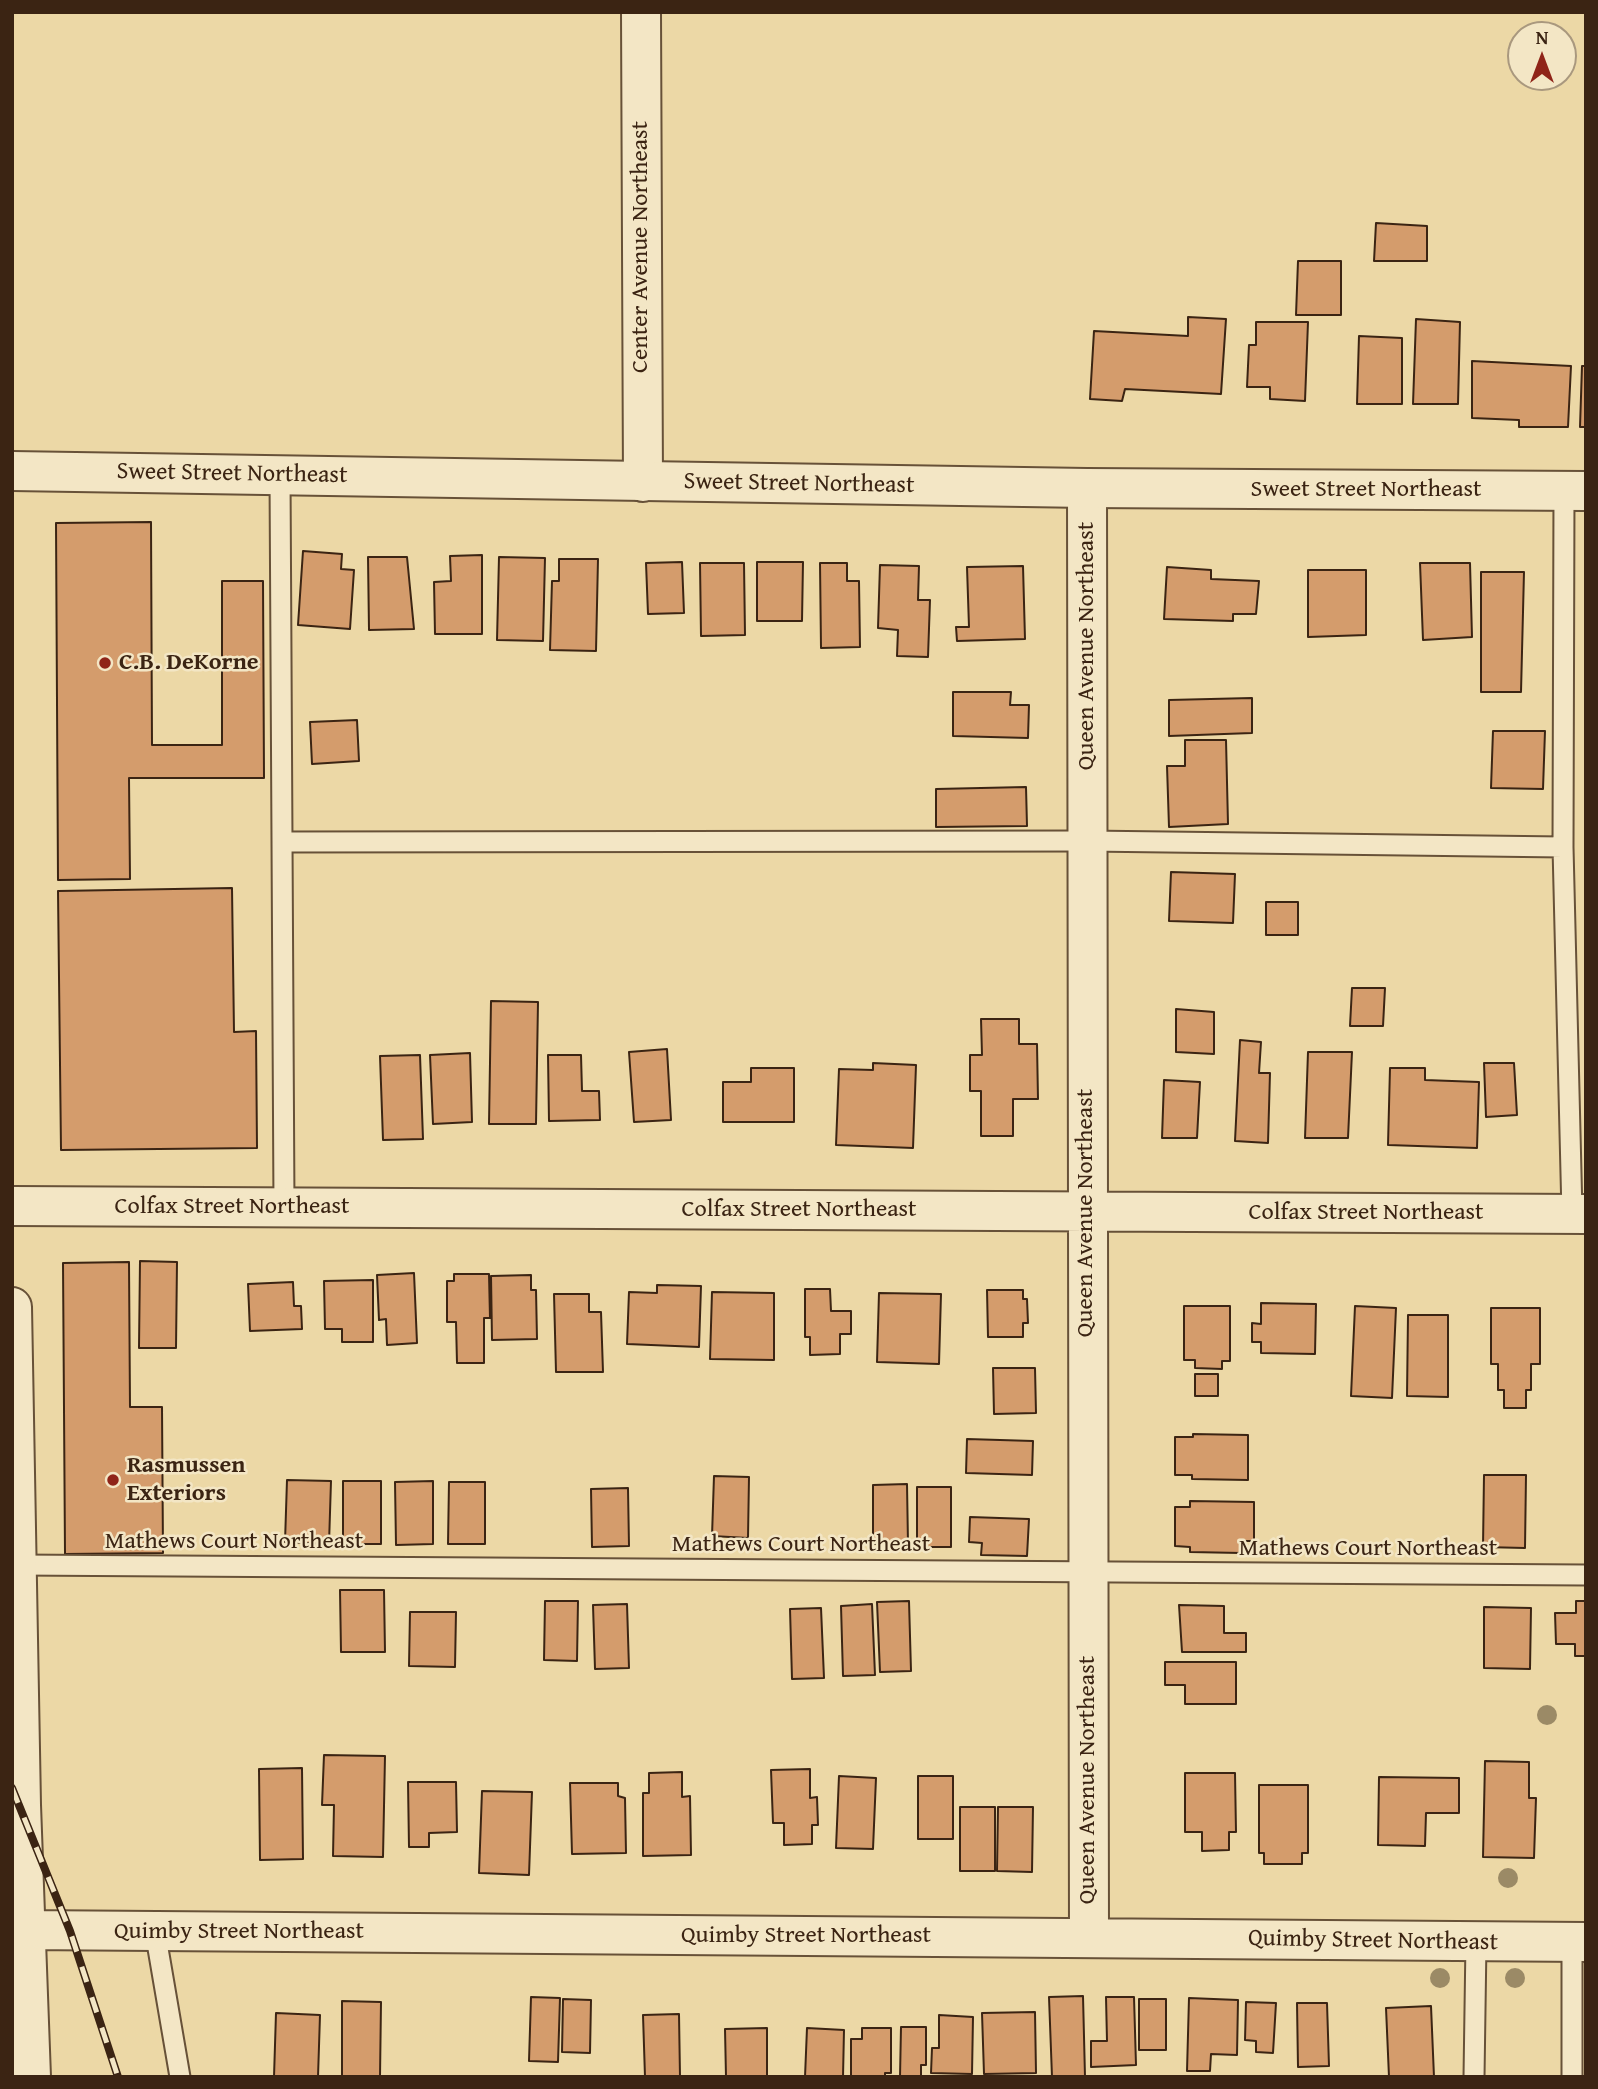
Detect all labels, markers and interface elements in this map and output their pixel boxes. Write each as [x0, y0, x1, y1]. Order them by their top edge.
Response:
north arrow [1507, 21, 1577, 91]
text: N [1536, 23, 1548, 51]
street label: Center Avenue Northeast [627, 121, 655, 373]
street label: Sweet Street Northeast [116, 458, 348, 490]
street label: Sweet Street Northeast [683, 468, 915, 500]
street label: Sweet Street Northeast [1251, 476, 1481, 504]
street label: Queen Avenue Northeast [1073, 522, 1101, 770]
place label: C.B. DeKorne [119, 649, 259, 677]
marker: C.B. DeKorne [97, 655, 113, 671]
street label: Queen Avenue Northeast [1072, 1089, 1100, 1337]
street label: Colfax Street Northeast [115, 1193, 349, 1221]
street label: Colfax Street Northeast [682, 1196, 916, 1224]
street label: Colfax Street Northeast [1249, 1199, 1483, 1227]
place label: Rasmussen Exteriors [127, 1452, 245, 1508]
marker: Rasmussen Exteriors [105, 1472, 121, 1488]
street label: Mathews Court Northeast [105, 1528, 363, 1556]
street label: Mathews Court Northeast [672, 1531, 930, 1559]
street label: Mathews Court Northeast [1239, 1535, 1497, 1563]
street label: Queen Avenue Northeast [1074, 1656, 1102, 1904]
street label: Quimby Street Northeast [114, 1918, 364, 1946]
street label: Quimby Street Northeast [681, 1922, 931, 1950]
street label: Quimby Street Northeast [1248, 1924, 1498, 1958]

